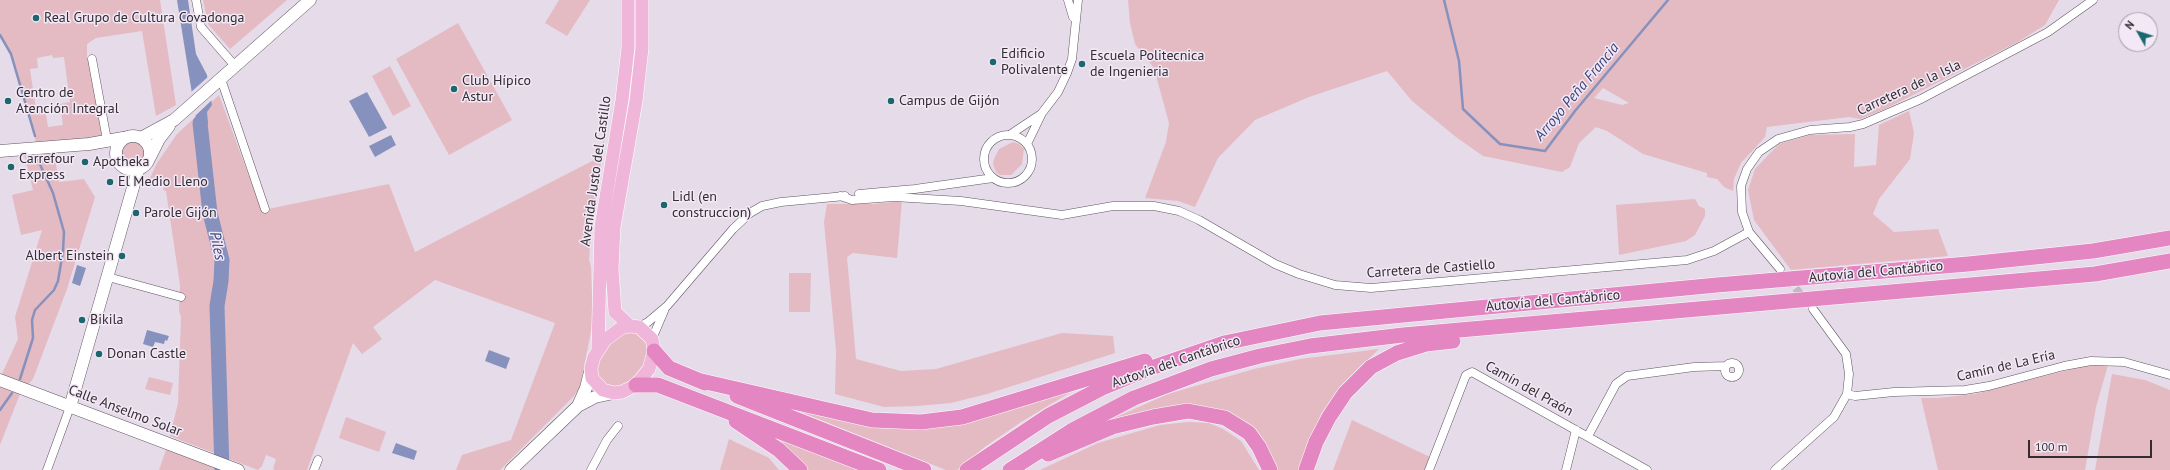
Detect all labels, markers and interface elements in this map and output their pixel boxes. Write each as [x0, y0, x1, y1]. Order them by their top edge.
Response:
place label: Real Grupo de Cultura Covadonga [44, 10, 244, 26]
north arrow [2118, 12, 2158, 52]
marker: Real Grupo de Cultura Covadonga [31, 13, 41, 23]
text: N [2122, 18, 2137, 32]
water label: Arroyo Peña Francia [1531, 39, 1623, 145]
place label: Edificio Polivalente [1001, 46, 1068, 78]
place label: Escuela Politecnica de Ingenieria [1090, 48, 1204, 80]
marker: Edificio Polivalente [988, 57, 998, 67]
street label: Carretera de la Isla [1854, 57, 1964, 119]
marker: Escuela Politecnica de Ingenieria [1077, 59, 1087, 69]
place label: Club Hípico Astur [462, 73, 531, 106]
marker: Club Hípico Astur [449, 84, 459, 94]
place label: Centro de Atención Integral [16, 85, 119, 118]
place label: Campus de Gijón [899, 93, 999, 109]
street label: Avenida Justo del Castillo [577, 95, 615, 247]
marker: Centro de Atención Integral [3, 96, 13, 106]
marker: Campus de Gijón [886, 96, 896, 106]
place label: Carrefour Express [19, 151, 74, 184]
place label: Apotheka [93, 154, 149, 170]
marker: Apotheka [80, 157, 90, 167]
marker: Carrefour Express [6, 162, 16, 172]
place label: El Medio Lleno [118, 174, 208, 190]
marker: El Medio Lleno [105, 177, 115, 187]
place label: Lidl (en construccion) [672, 189, 751, 222]
marker: Lidl (en construccion) [659, 200, 669, 210]
place label: Parole Gijón [144, 205, 217, 221]
marker: Parole Gijón [131, 208, 141, 218]
water label: Piles [205, 230, 229, 262]
place label: Albert Einstein [25, 248, 114, 264]
marker: Albert Einstein [117, 251, 127, 261]
street label: Carretera de Castiello [1366, 256, 1496, 282]
street label: Autovía del Cantábrico [1808, 258, 1944, 286]
street label: Autovía del Cantábrico [1485, 287, 1621, 315]
place label: Bikila [90, 312, 123, 328]
marker: Bikila [77, 315, 87, 325]
street label: Autovía del Cantábrico [1109, 332, 1243, 392]
place label: Donan Castle [107, 346, 186, 362]
street label: Camín de La Ería [1955, 347, 2057, 385]
marker: Donan Castle [94, 349, 104, 359]
street label: Camín del Praón [1482, 358, 1576, 420]
street label: Calle Anselmo Solar [66, 382, 184, 440]
scale bar [2030, 432, 2154, 458]
text: 100 m [2035, 439, 2068, 454]

